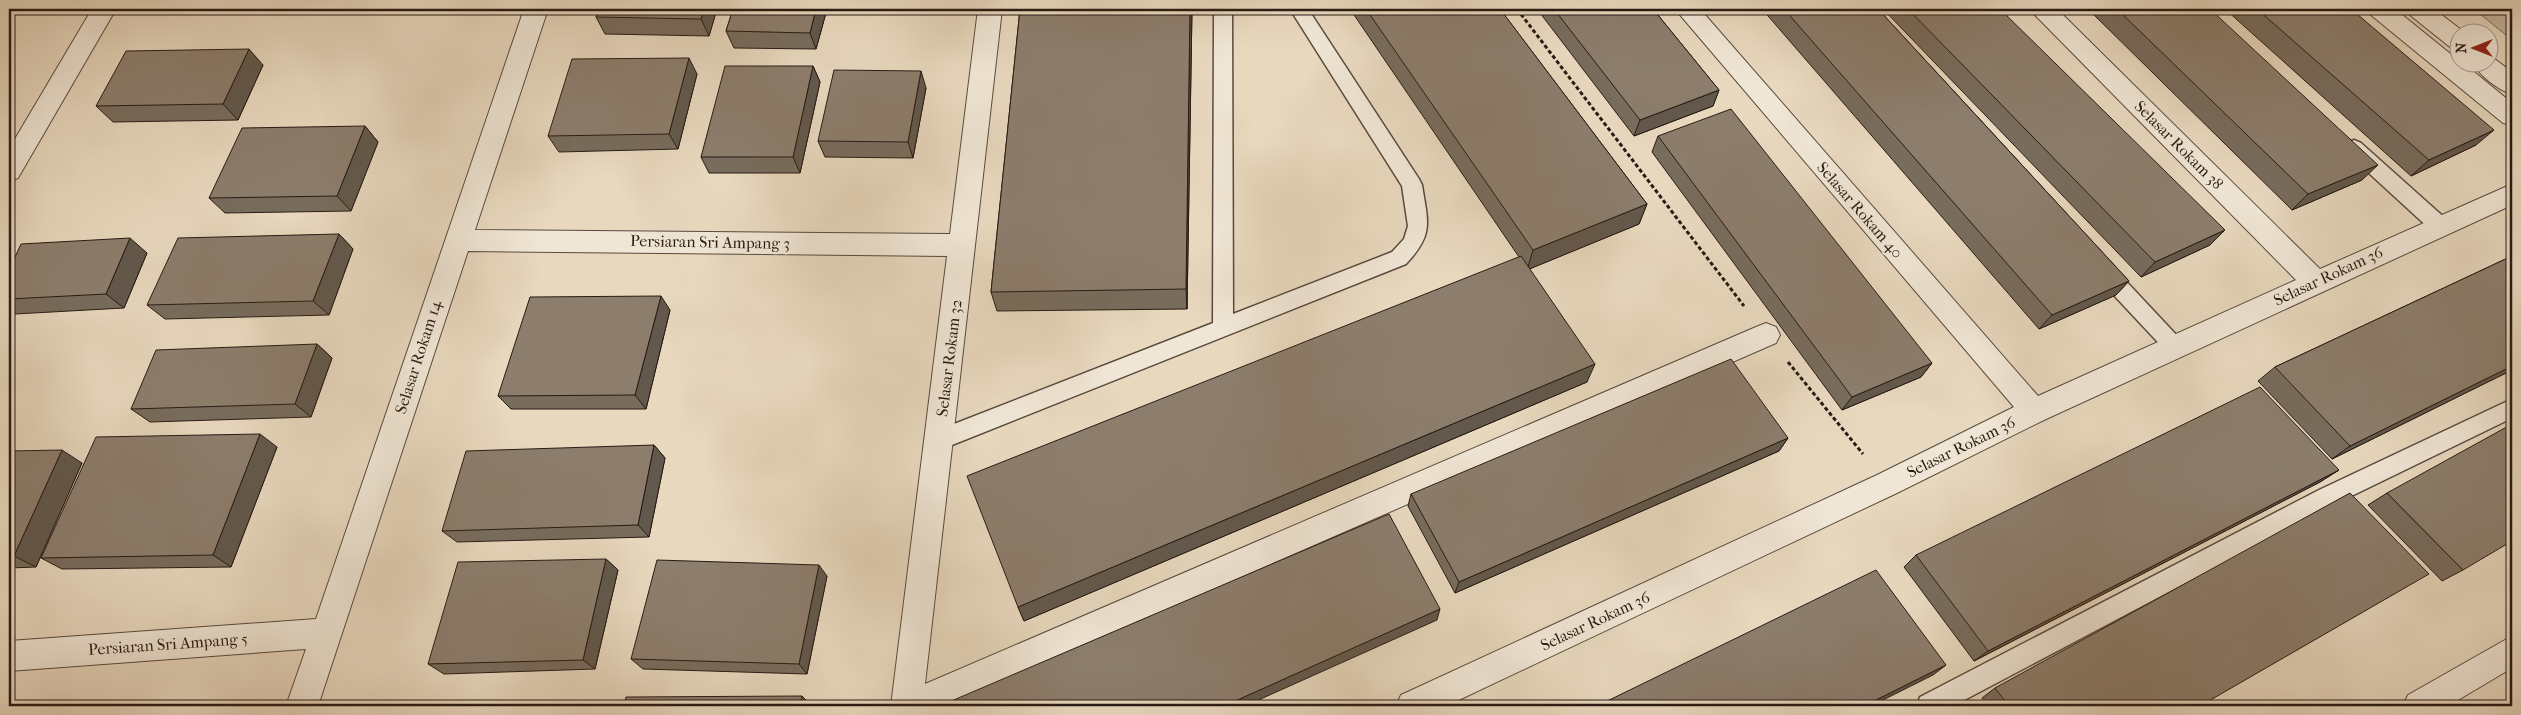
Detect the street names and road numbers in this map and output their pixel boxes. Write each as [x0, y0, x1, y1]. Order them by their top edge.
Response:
street label: Selasar Rokam 38 [2131, 97, 2227, 193]
street label: Selasar Rokam 40 [1813, 158, 1907, 262]
street label: Persiaran Sri Ampang 3 [630, 231, 790, 253]
street label: Selasar Rokam 36 [2270, 242, 2386, 310]
street label: Selasar Rokam 14 [391, 297, 445, 416]
street label: Selasar Rokam 32 [932, 298, 966, 418]
street label: Selasar Rokam 36 [1904, 412, 2019, 481]
street label: Selasar Rokam 36 [1537, 587, 1653, 655]
street label: Persiaran Sri Ampang 5 [87, 629, 249, 659]

